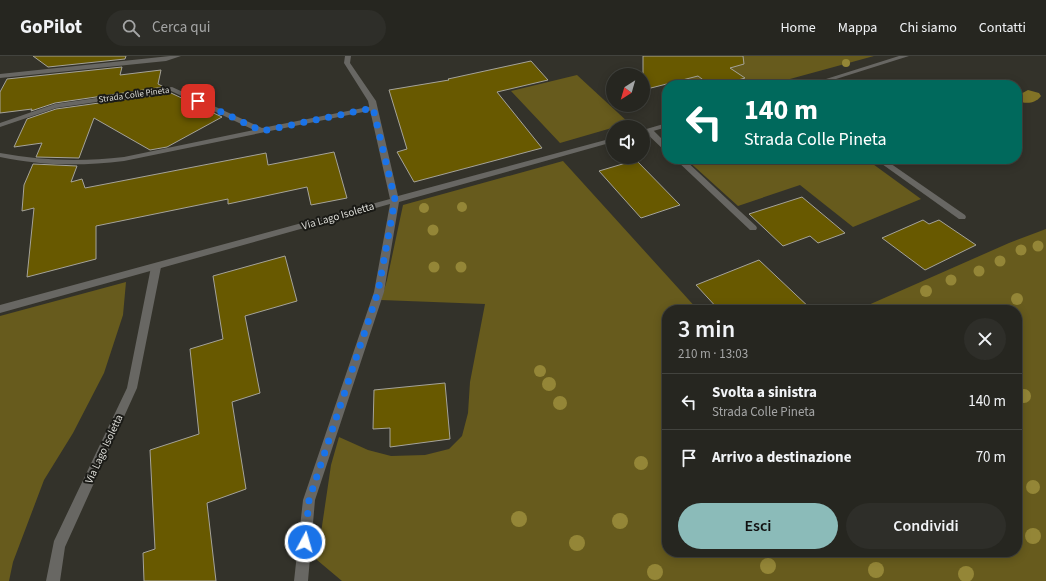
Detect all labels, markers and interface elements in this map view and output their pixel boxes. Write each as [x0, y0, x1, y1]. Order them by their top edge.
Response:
search box [106, 10, 386, 46]
text: GoPilot [20, 14, 82, 41]
icon: search [120, 17, 142, 39]
text: Cerca qui [152, 17, 211, 38]
text: Home [780, 18, 816, 38]
text: Mappa [838, 18, 877, 38]
text: Chi siamo [899, 18, 957, 38]
text: Contatti [979, 18, 1026, 38]
north arrow [606, 68, 650, 112]
map controls [606, 68, 650, 164]
street label: Strada Colle Pineta [98, 84, 170, 106]
pin [181, 84, 215, 118]
icon: arrive [187, 90, 209, 112]
text: 140 m [744, 90, 818, 130]
icon: left [678, 96, 730, 148]
button: sound [606, 120, 650, 164]
text: Strada Colle Pineta [744, 127, 887, 152]
street label: Via Lago Isoletta [300, 198, 376, 234]
text: 3 min [678, 312, 735, 347]
button: close [964, 318, 1006, 360]
text: 210 m · 13:03 [678, 345, 748, 363]
text: Svolta a sinistra [712, 382, 817, 403]
icon: left [678, 391, 700, 413]
text: 140 m [968, 391, 1006, 412]
text: Strada Colle Pineta [712, 403, 815, 421]
street label: Via Lago Isoletta [81, 412, 127, 486]
icon: arrive [678, 447, 700, 469]
text: Arrivo a destinazione [712, 447, 851, 468]
text: 70 m [976, 447, 1006, 468]
button: Esci [678, 503, 838, 549]
button: Condividi [846, 503, 1006, 549]
position arrow [284, 521, 326, 563]

